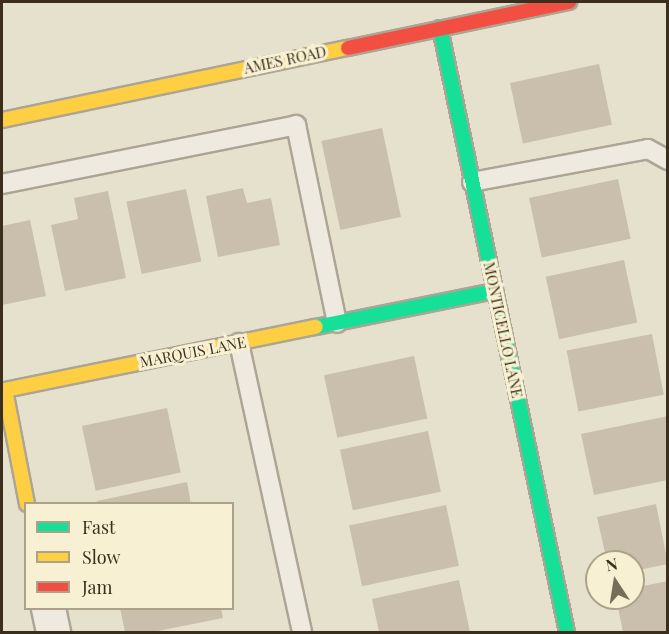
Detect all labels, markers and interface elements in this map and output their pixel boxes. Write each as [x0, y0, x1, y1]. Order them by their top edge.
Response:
street label: AMES ROAD [242, 42, 328, 78]
street label: MONTICELLO LANE [480, 260, 526, 400]
street label: MARQUIS LANE [138, 333, 248, 371]
legend [24, 502, 234, 610]
text: Fast [82, 515, 115, 539]
text: Slow [82, 545, 120, 569]
north arrow [585, 550, 645, 610]
text: N [604, 552, 619, 575]
text: Jam [82, 575, 112, 599]

